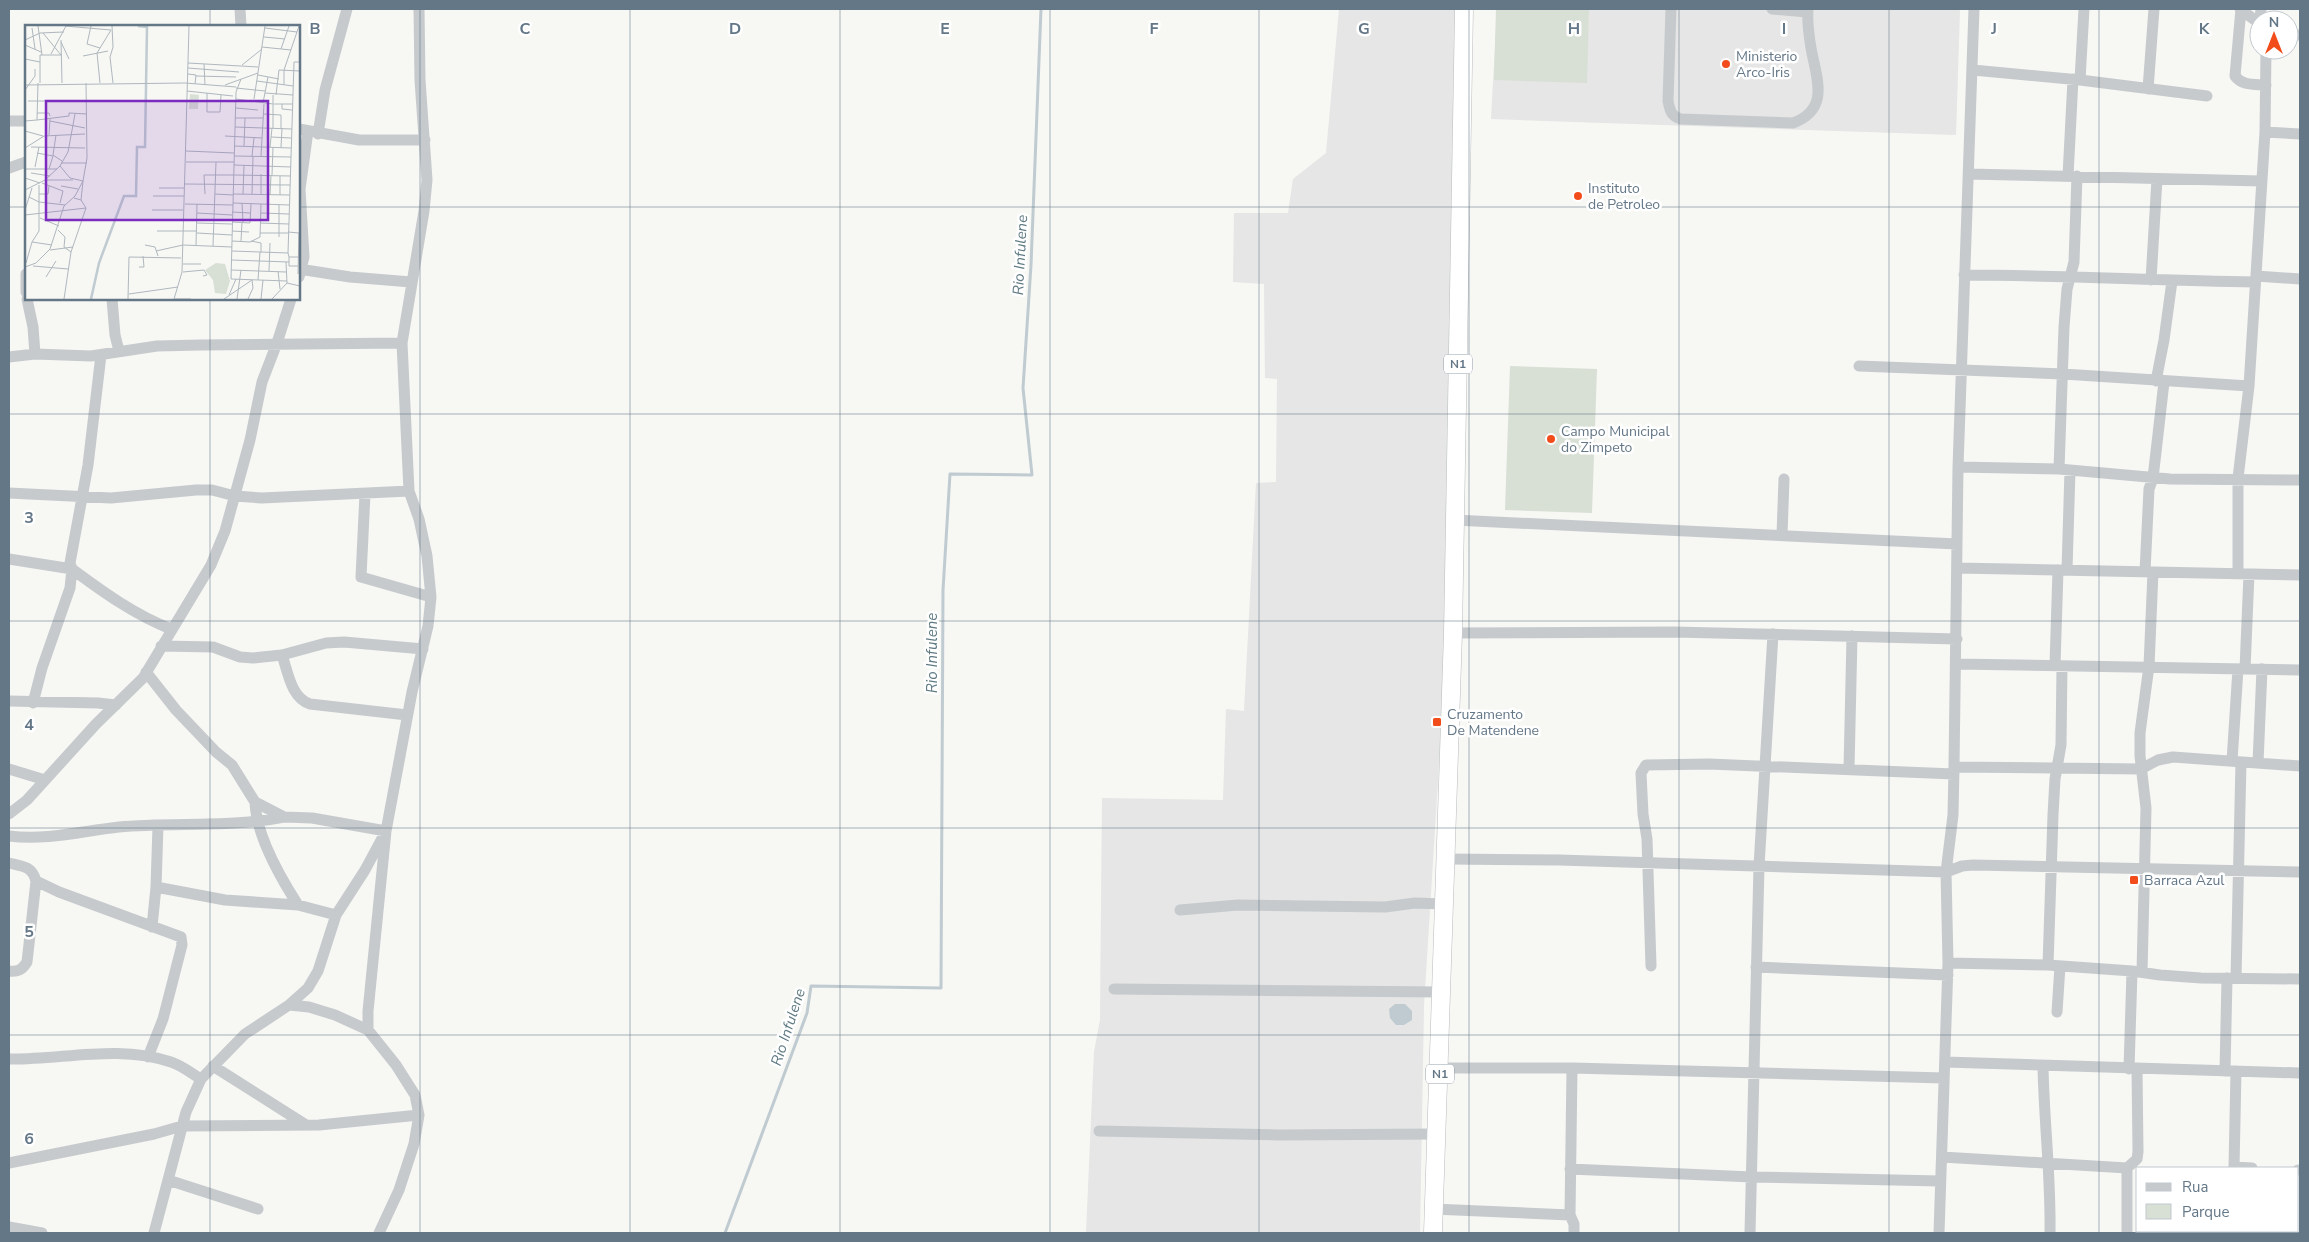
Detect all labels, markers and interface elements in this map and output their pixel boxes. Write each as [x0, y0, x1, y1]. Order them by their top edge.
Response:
north arrow [2249, 10, 2299, 60]
text: N [2269, 13, 2279, 32]
text: B [309, 18, 321, 40]
text: C [520, 18, 531, 40]
text: D [729, 18, 741, 40]
text: E [940, 18, 950, 40]
text: F [1150, 18, 1159, 40]
text: G [1358, 18, 1370, 40]
text: H [1568, 18, 1580, 40]
text: I [1782, 18, 1786, 40]
text: J [1990, 18, 1997, 40]
text: K [2199, 18, 2211, 40]
inset map [25, 25, 300, 300]
place label: Ministerio Arco-Iris [1736, 47, 1798, 82]
marker: Ministerio Arco-Iris [1720, 58, 1732, 70]
place label: Instituto de Petroleo [1588, 179, 1660, 214]
marker: Instituto de Petroleo [1572, 190, 1584, 202]
water label: Rio Infulene [1008, 214, 1032, 296]
road number: N1 [1444, 354, 1472, 374]
place label: Campo Municipal do Zimpeto [1561, 422, 1670, 457]
marker: Campo Municipal do Zimpeto [1545, 433, 1557, 445]
text: 3 [24, 507, 34, 529]
water label: Rio Infulene [922, 613, 942, 693]
place label: Cruzamento De Matendene [1447, 705, 1539, 740]
text: 4 [24, 714, 34, 736]
marker: Cruzamento De Matendene [1431, 716, 1443, 728]
place label: Barraca Azul [2144, 871, 2225, 890]
marker: Barraca Azul [2128, 874, 2140, 886]
text: 5 [24, 921, 34, 943]
water label: Rio Infulene [766, 986, 810, 1068]
road number: N1 [1426, 1064, 1454, 1084]
text: 6 [24, 1128, 34, 1150]
legend [2136, 1167, 2299, 1232]
text: Rua [2182, 1177, 2208, 1197]
text: Parque [2182, 1202, 2230, 1222]

